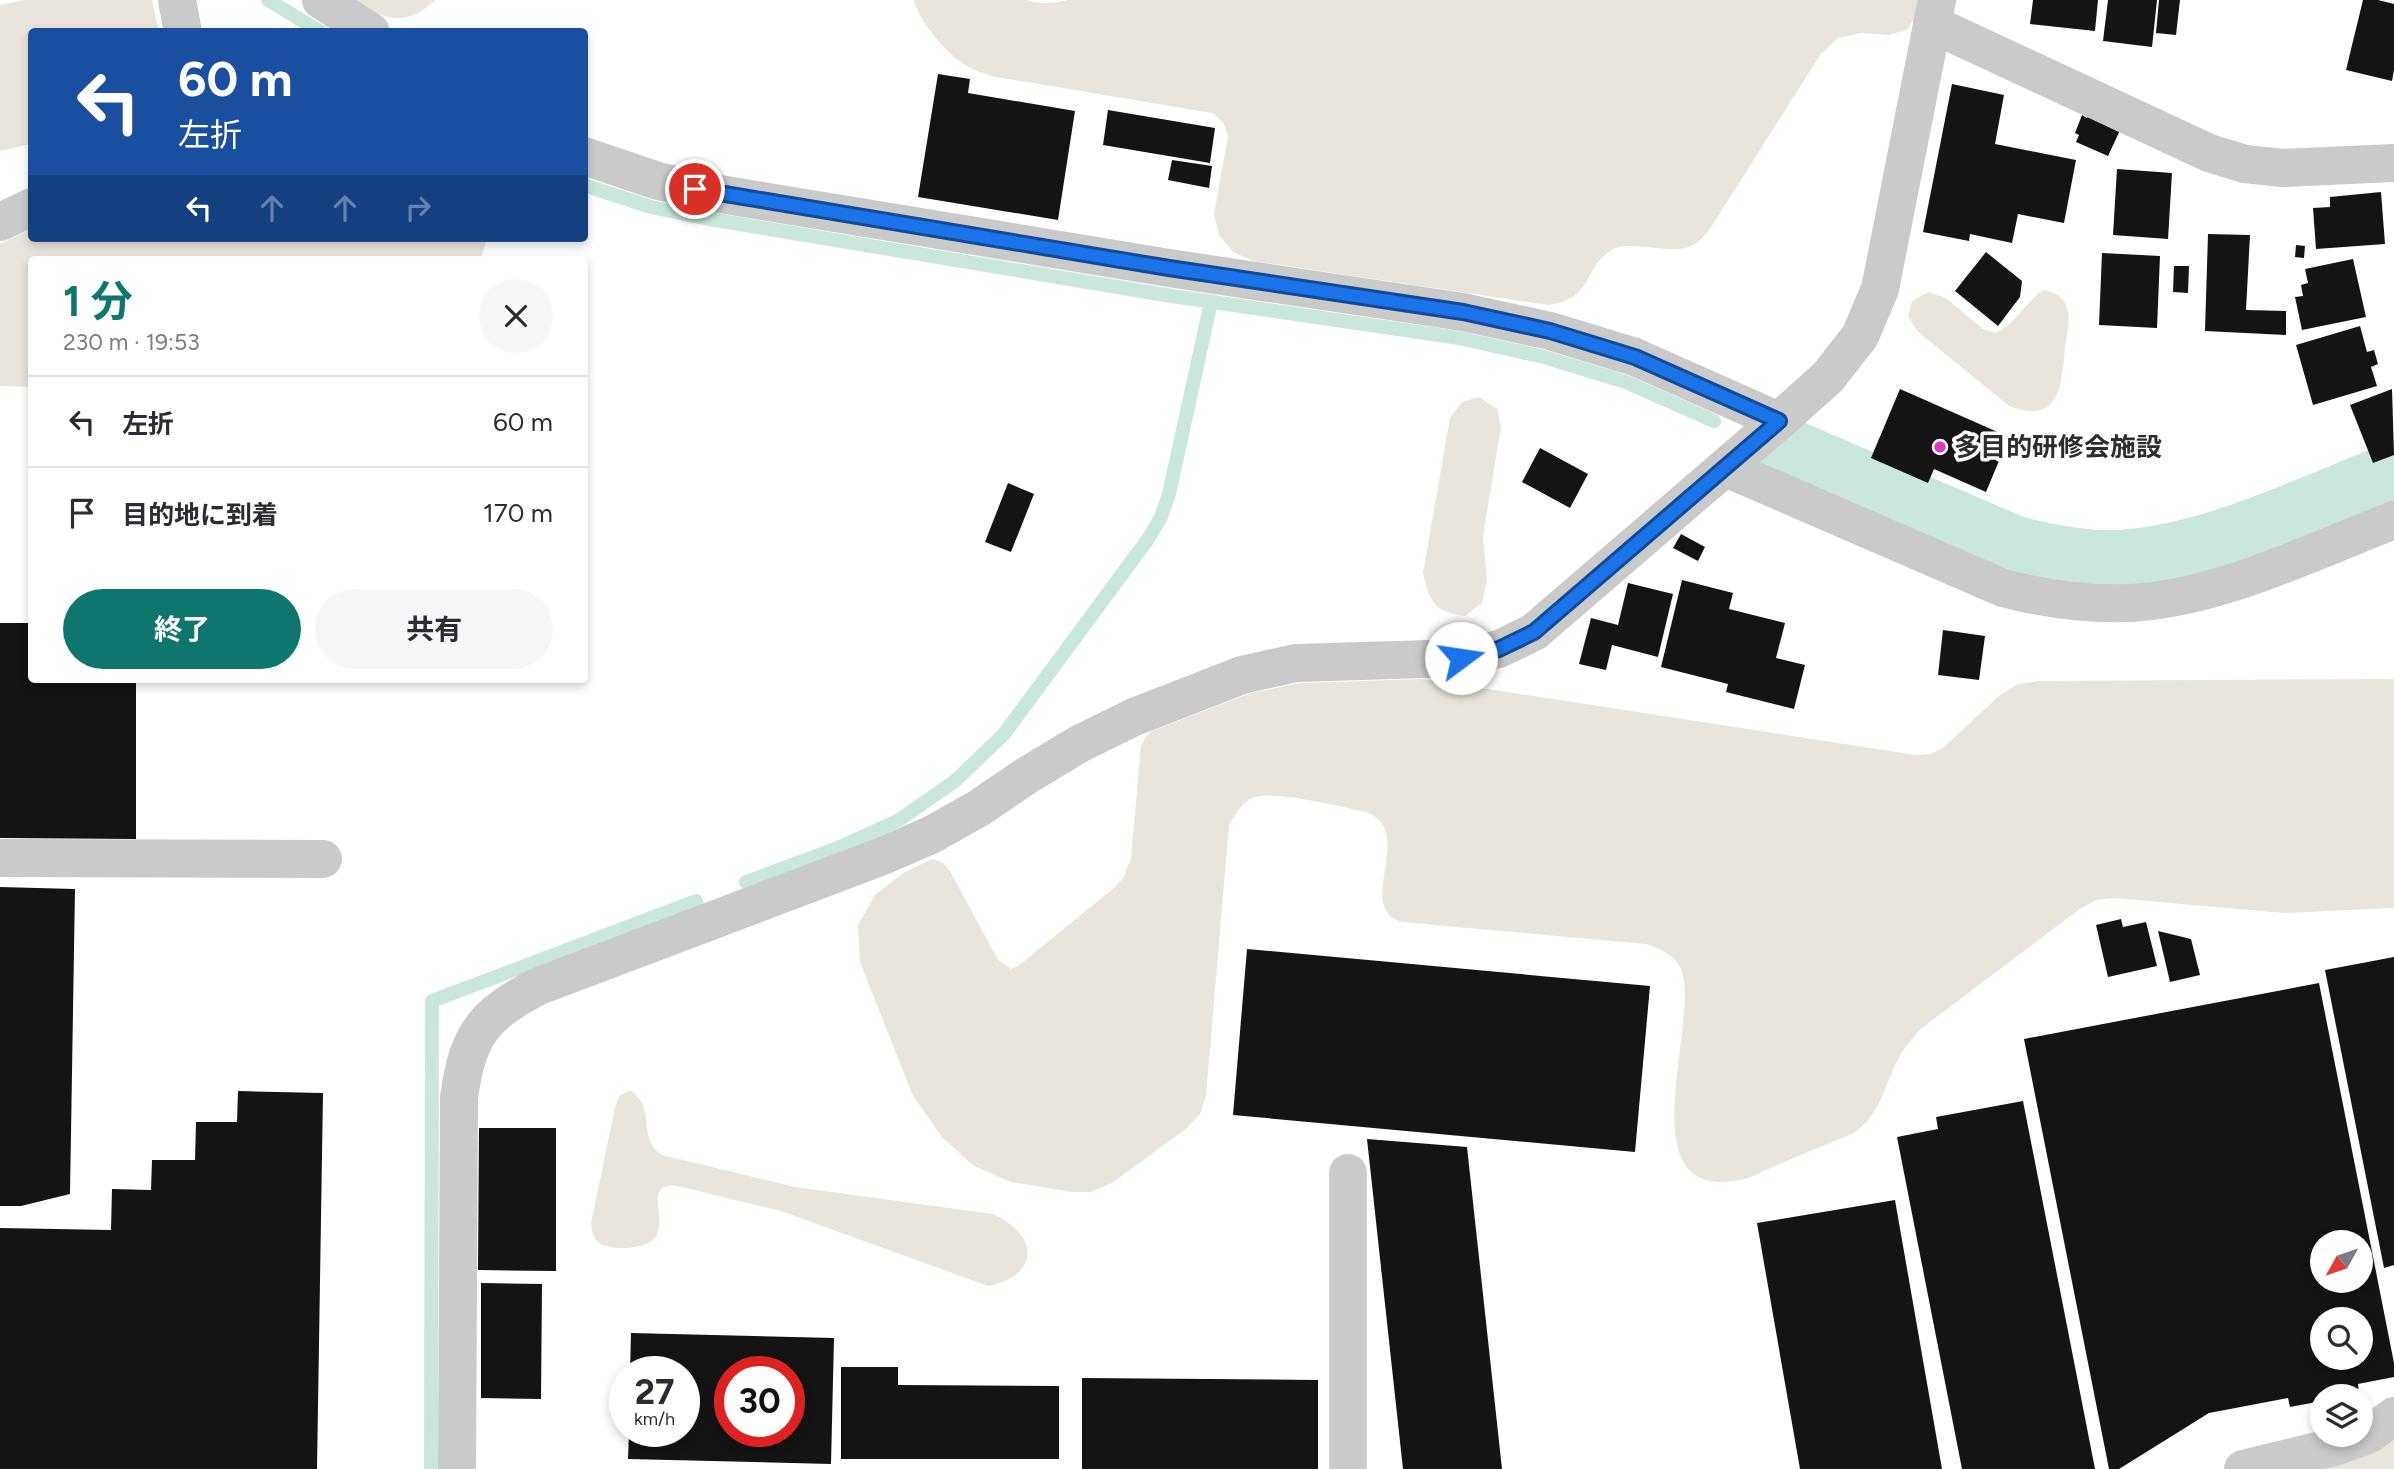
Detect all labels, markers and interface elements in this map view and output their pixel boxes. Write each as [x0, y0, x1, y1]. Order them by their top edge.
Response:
text: 60 m [178, 49, 293, 108]
icon: left [63, 56, 154, 147]
text: 左折 [178, 116, 242, 154]
pin [665, 159, 725, 219]
icon: arrive [676, 170, 714, 208]
icon: left [180, 189, 218, 227]
icon: ahead [253, 189, 291, 227]
icon: ahead [326, 189, 364, 227]
icon: right [399, 189, 437, 227]
text: 1 分 [63, 276, 133, 327]
button: close [479, 279, 553, 353]
text: 230 m · 19:53 [63, 328, 200, 356]
icon: left [63, 403, 101, 441]
text: 60 m [493, 406, 553, 438]
text: 左折 [122, 408, 174, 440]
place label: 多目的研修会施設 [1954, 431, 2162, 463]
marker: 多目的研修会施設 [1932, 439, 1948, 455]
icon: arrive [63, 494, 101, 532]
text: 170 m [483, 497, 553, 529]
text: 目的地に到着 [122, 499, 278, 531]
button: 終了 [63, 589, 301, 669]
button: 共有 [315, 589, 553, 669]
position arrow [1424, 621, 1498, 695]
north arrow [2310, 1230, 2373, 1293]
map controls [2310, 1230, 2373, 1447]
button: search [2310, 1307, 2373, 1370]
speed limit sign: 30 [714, 1356, 805, 1447]
text: 27 [635, 1371, 674, 1413]
button: layers [2310, 1384, 2373, 1447]
text: km/h [634, 1408, 675, 1430]

